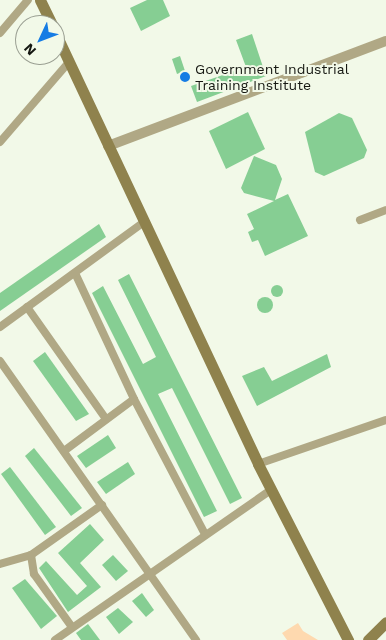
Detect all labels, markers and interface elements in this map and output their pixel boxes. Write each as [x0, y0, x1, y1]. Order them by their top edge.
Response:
north arrow [15, 15, 65, 65]
text: N [20, 40, 39, 59]
place label: Government Industrial Training Institute [195, 61, 349, 94]
marker: Government Industrial Training Institute [179, 71, 191, 83]

